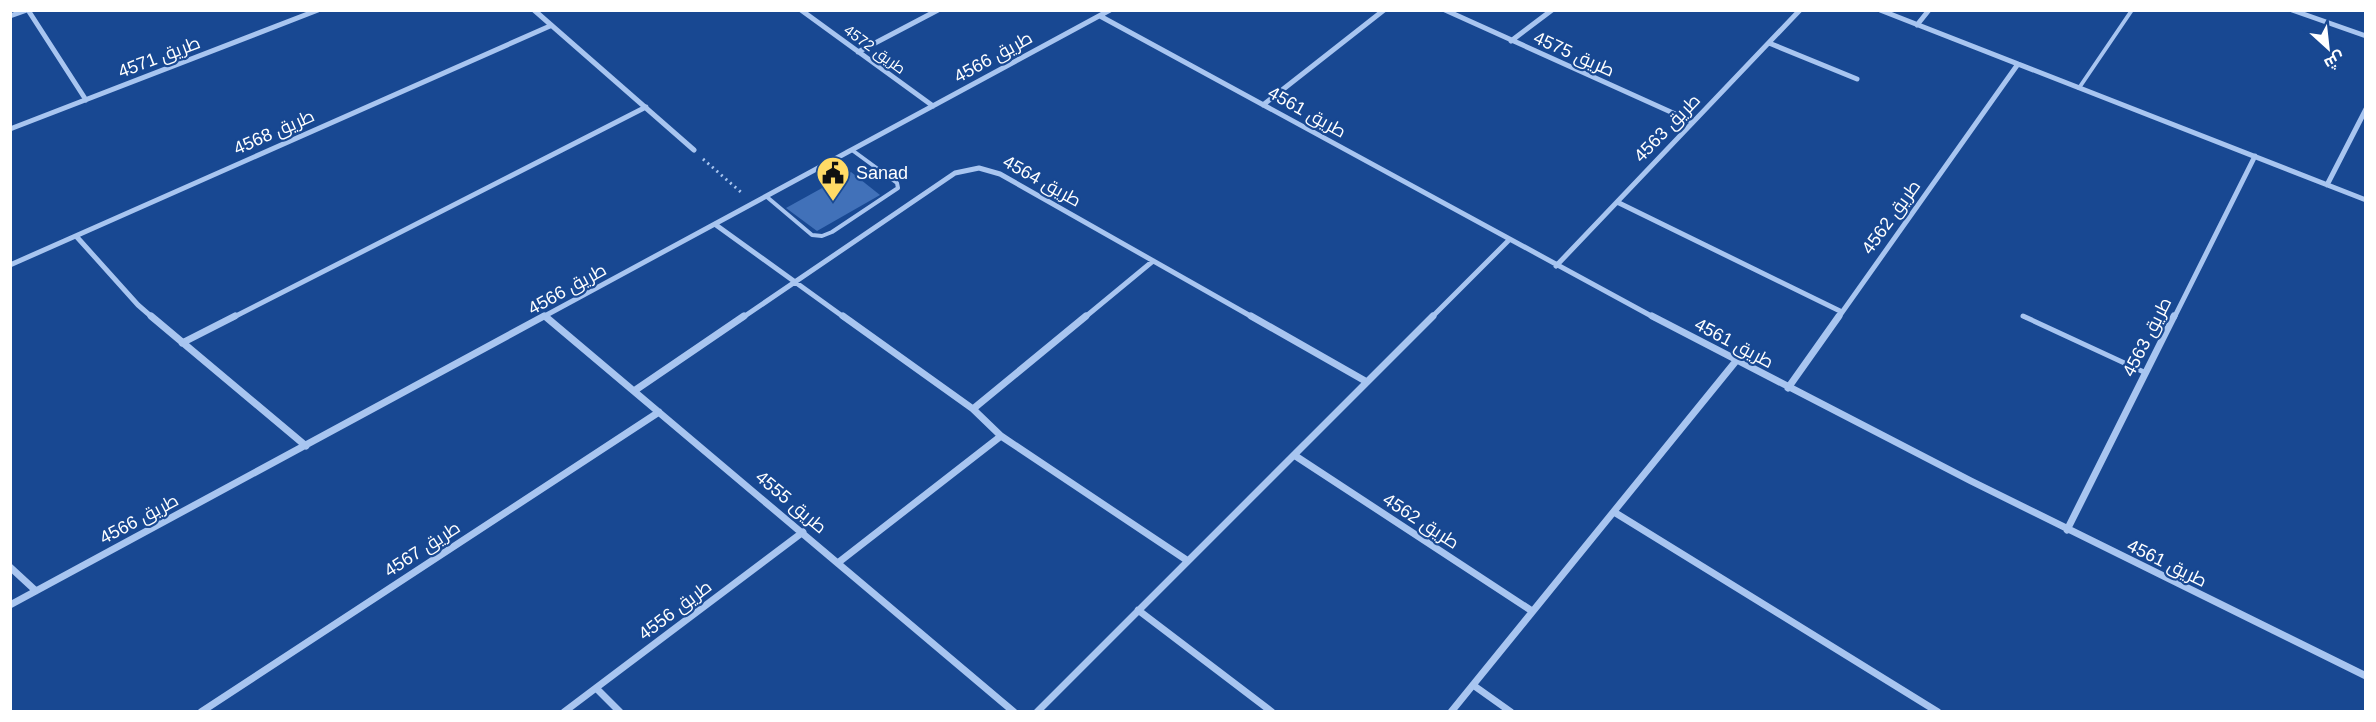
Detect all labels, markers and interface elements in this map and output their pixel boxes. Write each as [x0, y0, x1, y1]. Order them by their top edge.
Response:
north arrow [2298, 18, 2358, 78]
street label: طريق 4572 [840, 21, 909, 79]
street label: طريق 4566 [950, 27, 1037, 88]
street label: طريق 4575 [1530, 27, 1617, 82]
street label: طريق 4571 [115, 32, 204, 84]
text: ش [2321, 48, 2348, 73]
street label: طريق 4561 [1263, 82, 1350, 143]
street label: طريق 4563 [1630, 90, 1706, 167]
street label: طريق 4568 [231, 105, 318, 160]
street label: طريق 4564 [998, 151, 1085, 212]
public building icon: Sanad [815, 155, 851, 202]
place label: Sanad [856, 163, 908, 183]
street label: طريق 4562 [1858, 176, 1926, 259]
street label: طريق 4566 [524, 259, 611, 320]
street label: طريق 4563 [2119, 294, 2177, 381]
street label: طريق 4561 [1690, 314, 1777, 374]
street label: طريق 4555 [750, 467, 830, 539]
street label: طريق 4562 [1378, 489, 1463, 555]
street label: طريق 4566 [96, 490, 183, 550]
street label: طريق 4567 [380, 517, 465, 583]
street label: طريق 4561 [2123, 535, 2210, 593]
street label: طريق 4556 [635, 576, 717, 646]

